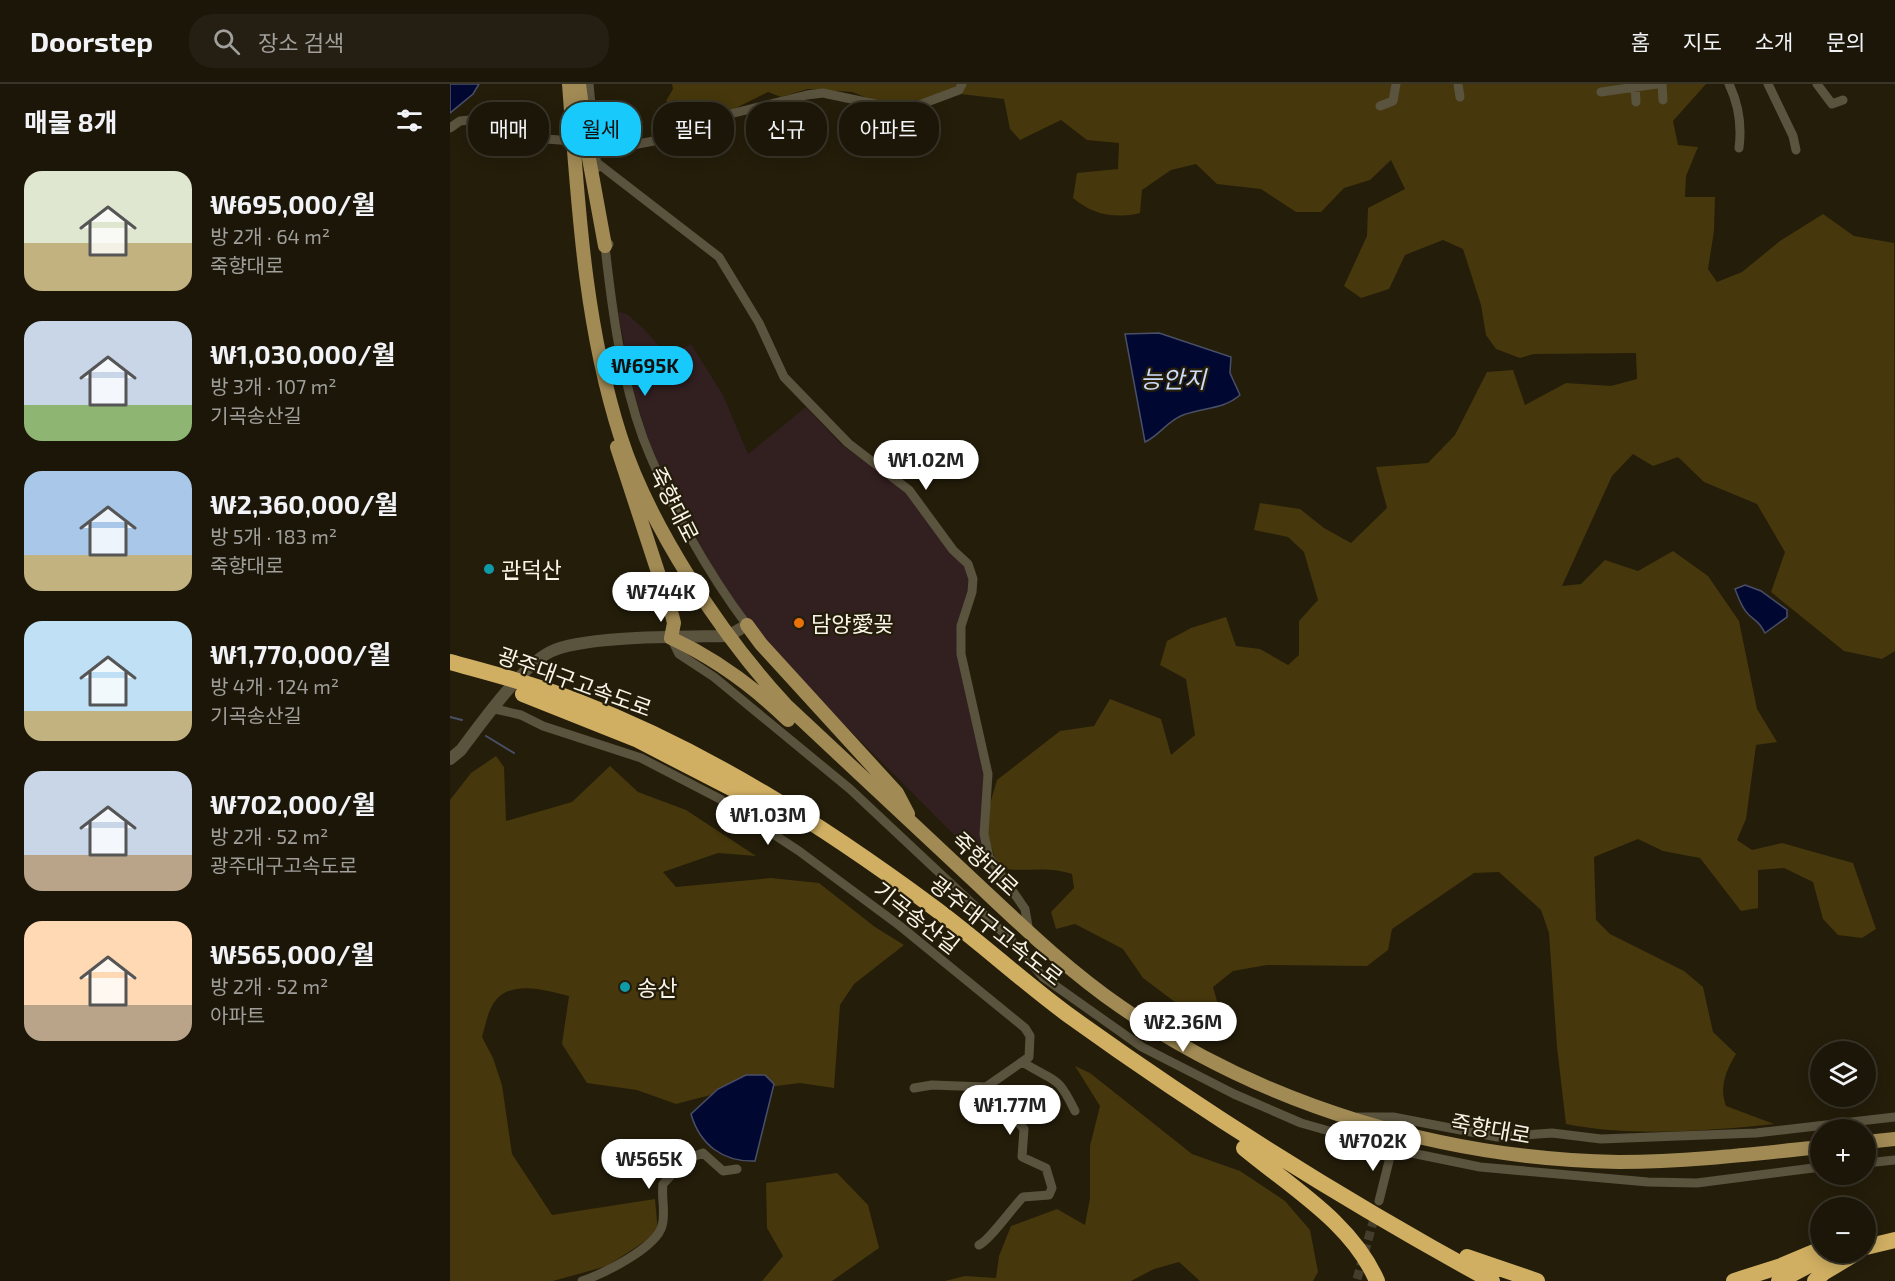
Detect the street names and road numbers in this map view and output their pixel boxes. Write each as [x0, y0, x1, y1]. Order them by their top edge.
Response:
street label: 죽향대로 [645, 462, 705, 546]
street label: 광주대구고속도로 [494, 641, 656, 721]
street label: 죽향대로 [948, 826, 1024, 900]
street label: 광주대구고속도로 [925, 870, 1069, 990]
street label: 기곡송산길 [869, 876, 965, 958]
street label: 죽향대로 [1449, 1108, 1533, 1148]

